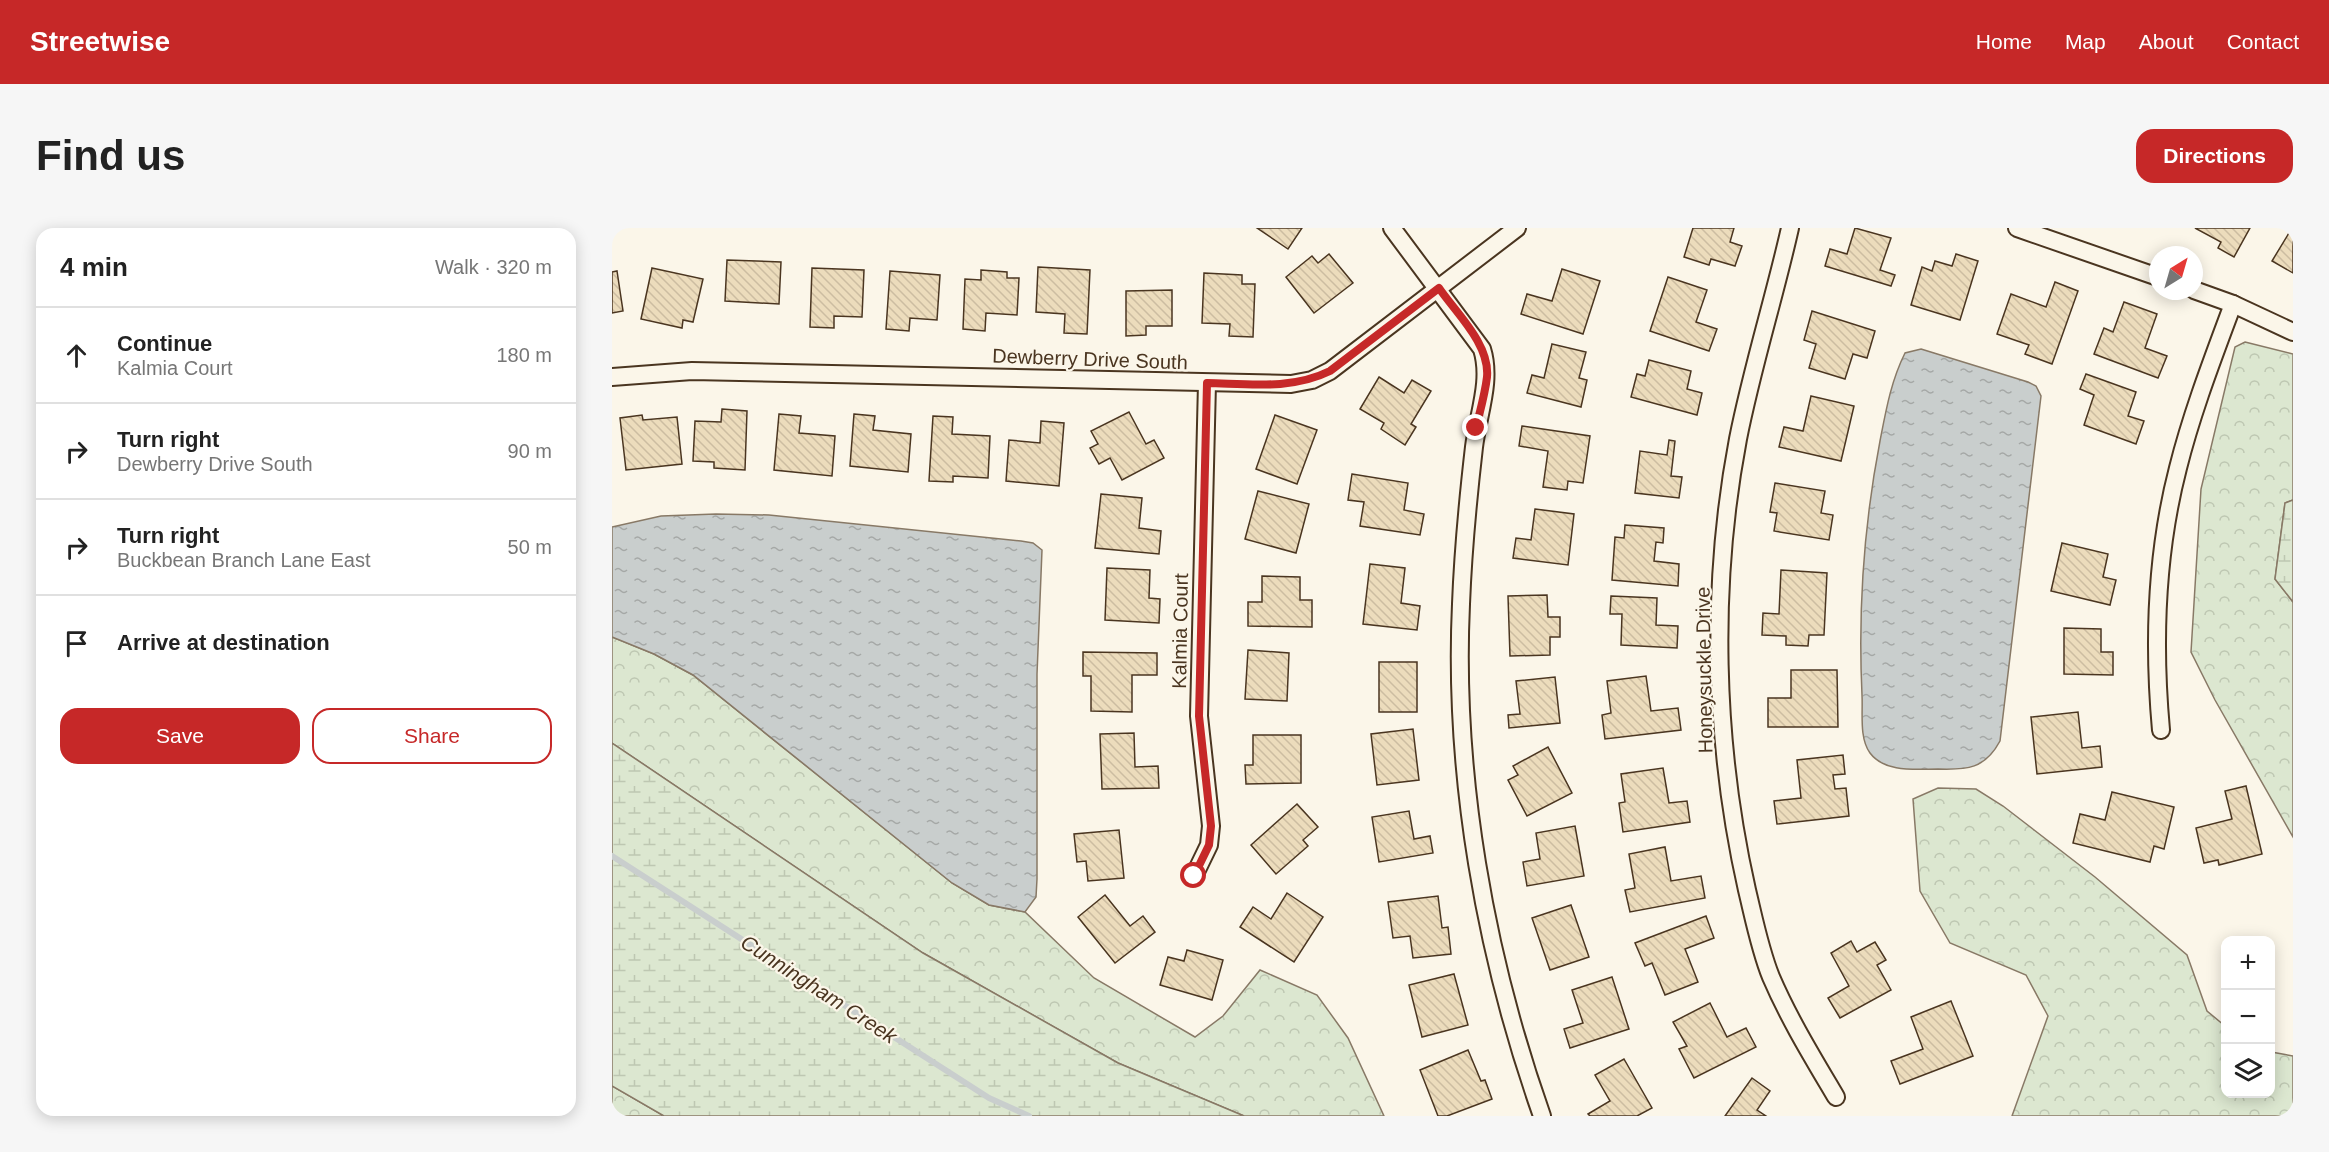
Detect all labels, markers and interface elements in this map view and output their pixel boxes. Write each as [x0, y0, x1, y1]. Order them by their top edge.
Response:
text: Streetwise [30, 26, 170, 57]
text: Home [1976, 30, 2032, 53]
text: Map [2065, 30, 2106, 53]
text: About [2139, 30, 2194, 53]
text: Contact [2227, 30, 2299, 53]
button: Directions [2136, 129, 2293, 183]
text: Find us [36, 132, 185, 179]
north arrow [2149, 246, 2203, 300]
text: 4 min [60, 252, 128, 282]
text: Walk · 320 m [435, 256, 552, 278]
text: Continue [117, 331, 212, 356]
icon: ahead [60, 339, 93, 372]
text: 180 m [496, 344, 552, 366]
street label: Dewberry Drive South [992, 345, 1188, 373]
text: Kalmia Court [117, 357, 233, 379]
route end [1462, 414, 1488, 440]
text: Turn right [117, 427, 219, 452]
icon: right [60, 435, 93, 468]
text: 90 m [508, 440, 552, 462]
text: Dewberry Drive South [117, 453, 313, 475]
text: Turn right [117, 523, 219, 548]
icon: right [60, 531, 93, 564]
text: 50 m [508, 536, 552, 558]
text: Buckbean Branch Lane East [117, 549, 371, 571]
street label: Kalmia Court [1168, 573, 1192, 689]
street label: Honeysuckle Drive [1692, 586, 1716, 754]
icon: arrive [60, 627, 93, 660]
text: Arrive at destination [117, 630, 330, 655]
button: Save [60, 708, 300, 764]
button: Share [312, 708, 552, 764]
route start [1180, 862, 1206, 888]
water label: Cunningham Creek [737, 930, 902, 1049]
map controls [2221, 936, 2275, 1098]
button: + [2221, 936, 2275, 990]
button: − [2221, 990, 2275, 1044]
button: layers [2221, 1044, 2275, 1098]

